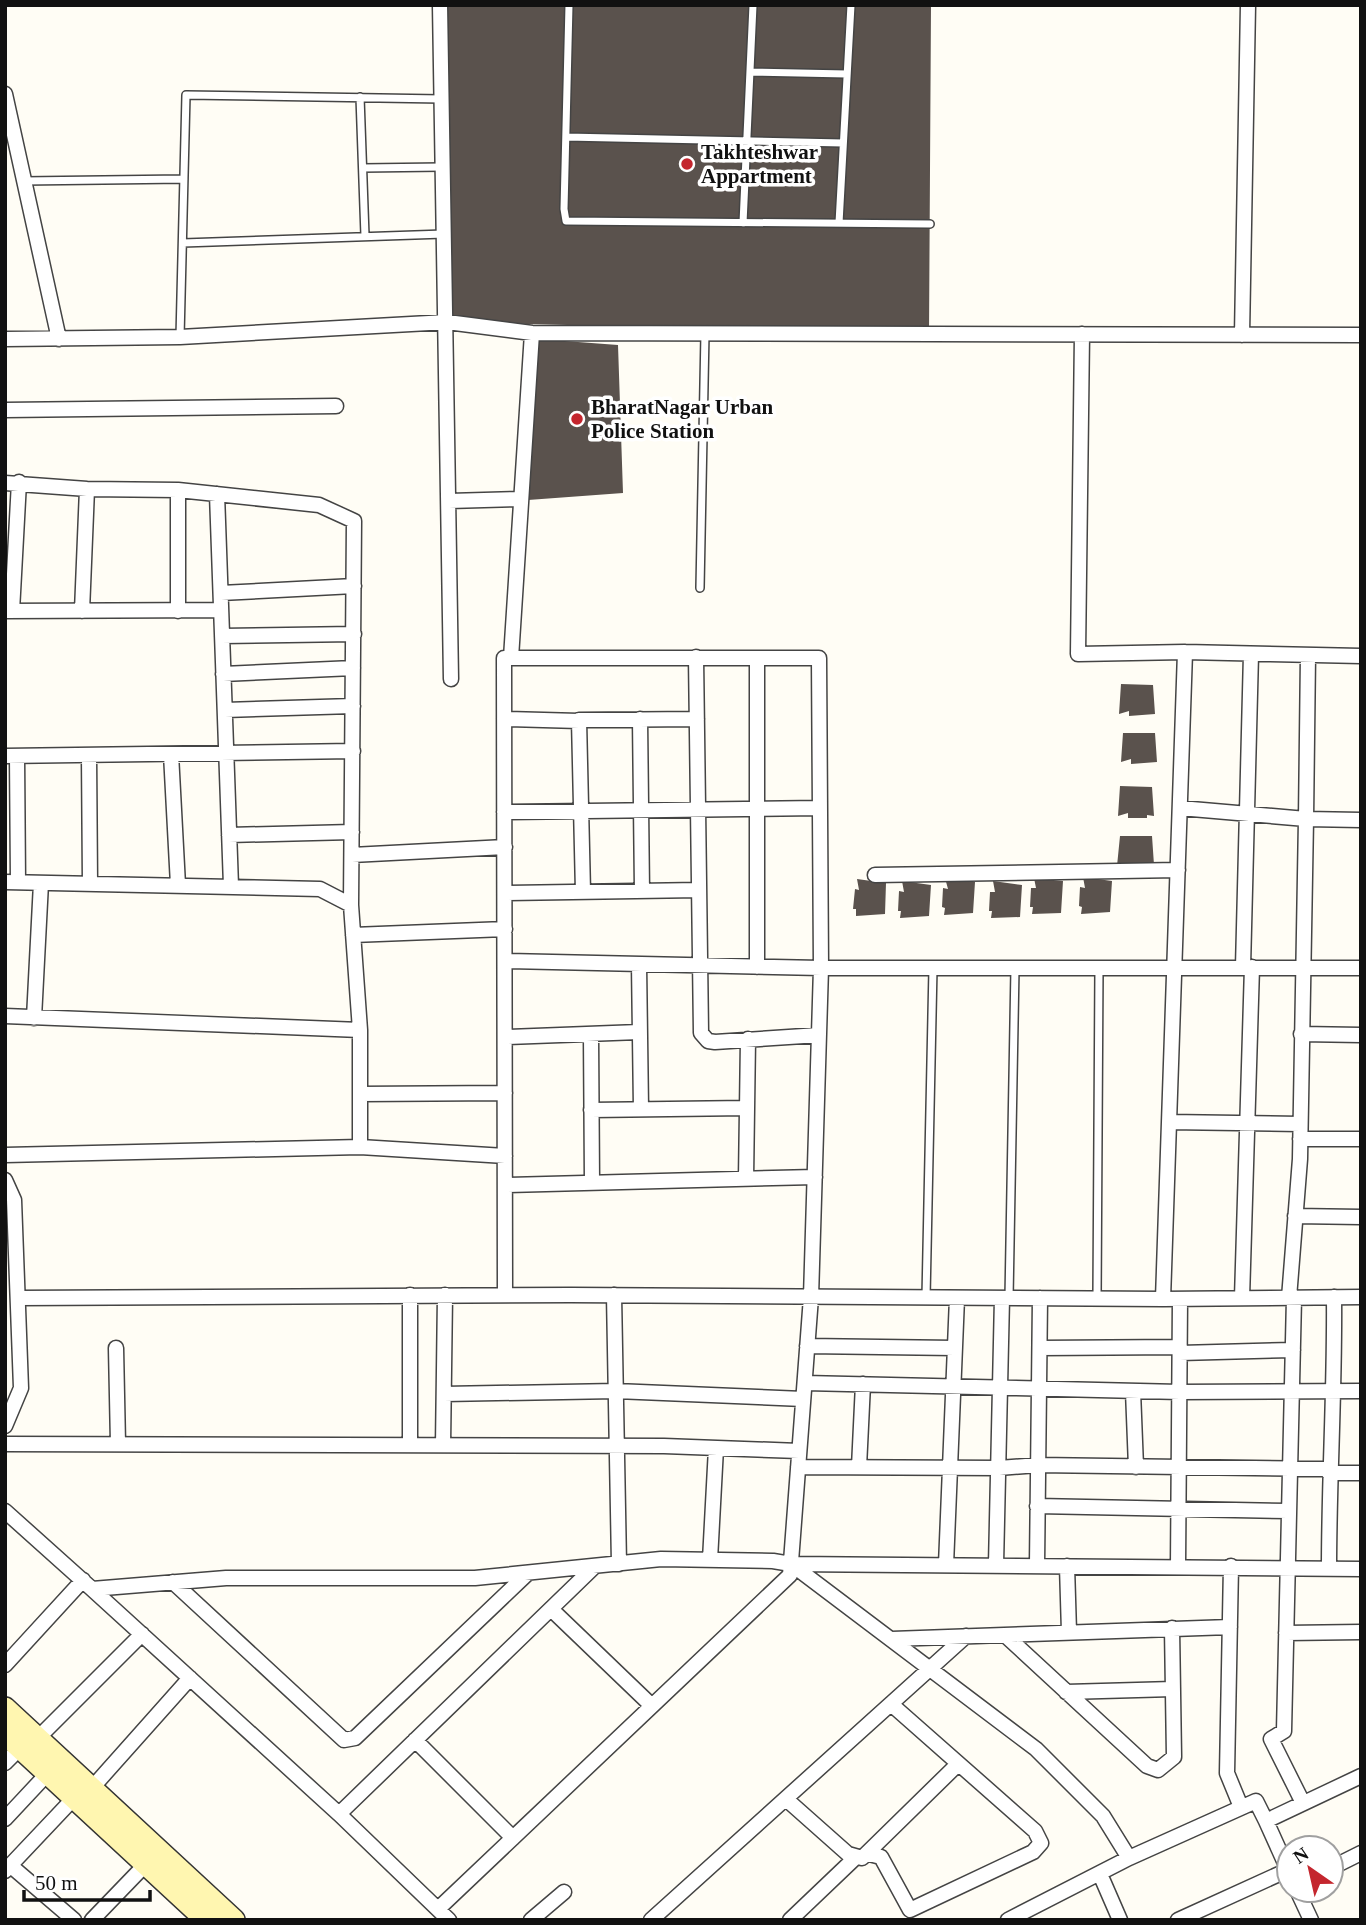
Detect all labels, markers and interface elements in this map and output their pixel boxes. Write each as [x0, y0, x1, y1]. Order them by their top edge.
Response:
place label: Takhteshwar Appartment [701, 140, 818, 188]
marker: Takhteshwar Appartment [679, 156, 695, 172]
place label: BharatNagar Urban Police Station [591, 395, 774, 443]
marker: BharatNagar Urban Police Station [569, 411, 585, 427]
north arrow [1275, 1834, 1345, 1904]
text: N [1289, 1843, 1313, 1868]
scale bar [24, 1858, 150, 1902]
text: 50 m [35, 1871, 78, 1895]

